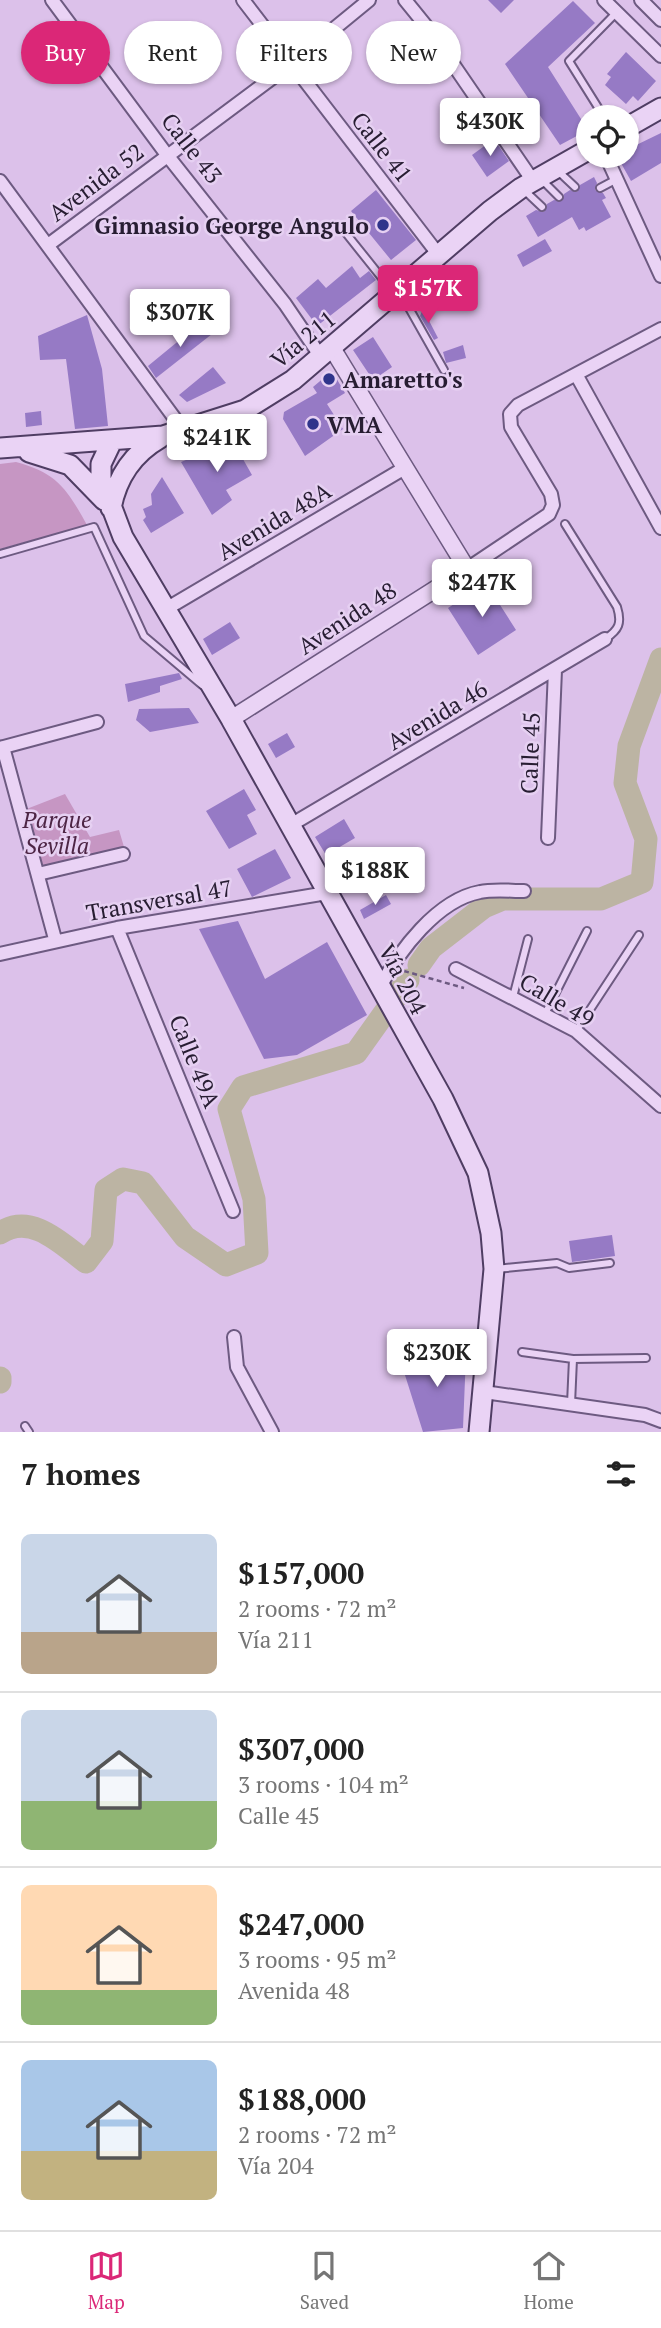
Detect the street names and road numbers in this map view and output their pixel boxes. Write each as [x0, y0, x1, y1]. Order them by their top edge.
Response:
street label: Calle 41 [345, 105, 419, 189]
street label: Calle 43 [155, 106, 229, 190]
street label: Avenida 52 [42, 136, 150, 228]
street label: Vía 211 [264, 303, 342, 375]
street label: Avenida 48A [211, 475, 337, 567]
street label: Avenida 48 [292, 575, 402, 661]
street label: Avenida 46 [381, 673, 493, 757]
street label: Calle 45 [513, 712, 547, 794]
street label: Transversal 47 [83, 872, 235, 928]
street label: Vía 204 [372, 938, 435, 1020]
street label: Calle 49 [514, 966, 600, 1034]
street label: Calle 49A [162, 1010, 228, 1112]

